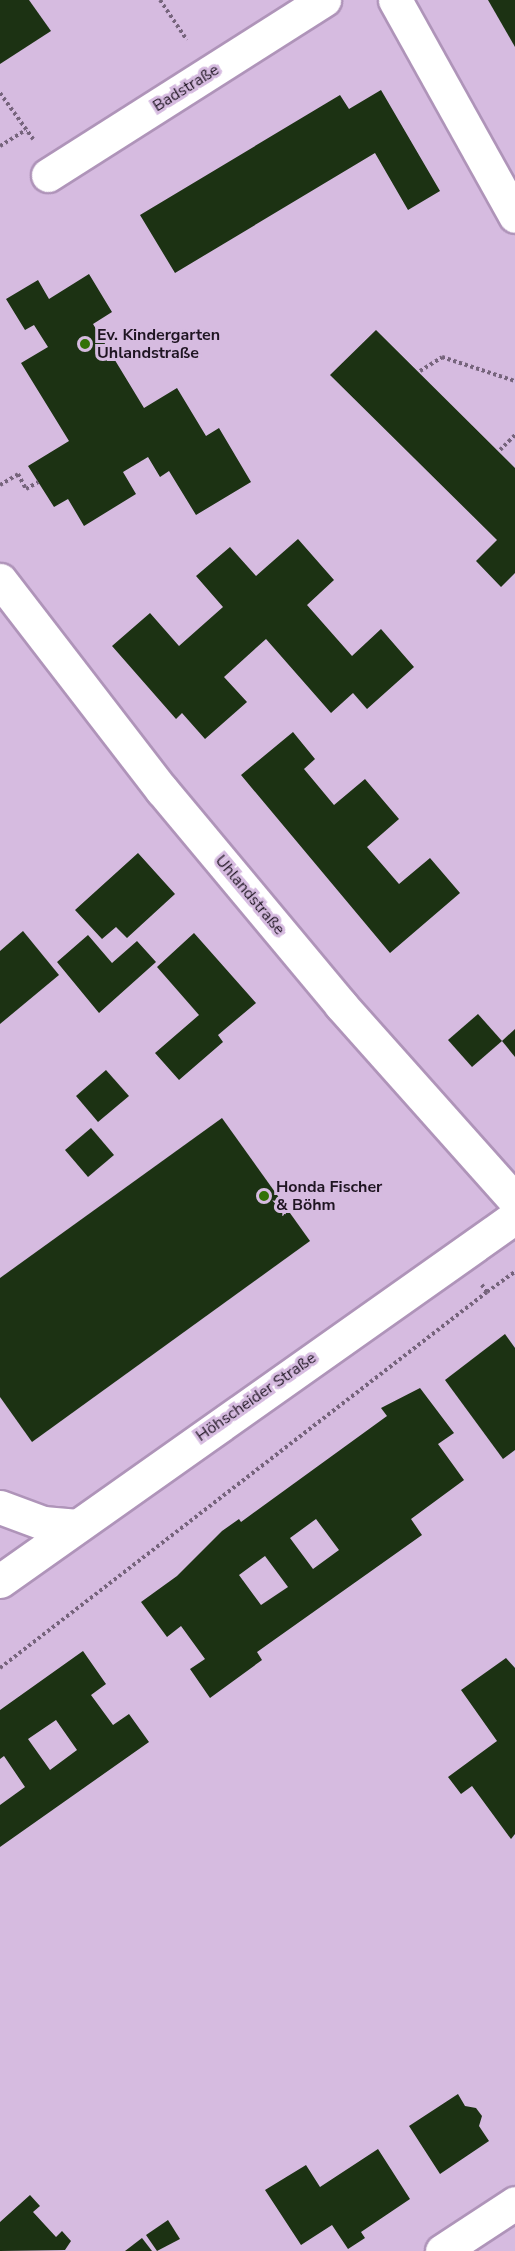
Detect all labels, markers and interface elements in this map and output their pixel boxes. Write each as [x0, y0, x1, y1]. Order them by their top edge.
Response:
street label: Badstraße [149, 60, 223, 116]
place label: Ev. Kindergarten Uhlandstraße [97, 325, 220, 363]
marker: Ev. Kindergarten Uhlandstraße [78, 337, 92, 351]
street label: Uhlandstraße [211, 851, 289, 939]
place label: Honda Fischer & Böhm [276, 1177, 382, 1215]
marker: Honda Fischer & Böhm [257, 1189, 271, 1203]
street label: Höhscheider Straße [192, 1348, 320, 1446]

